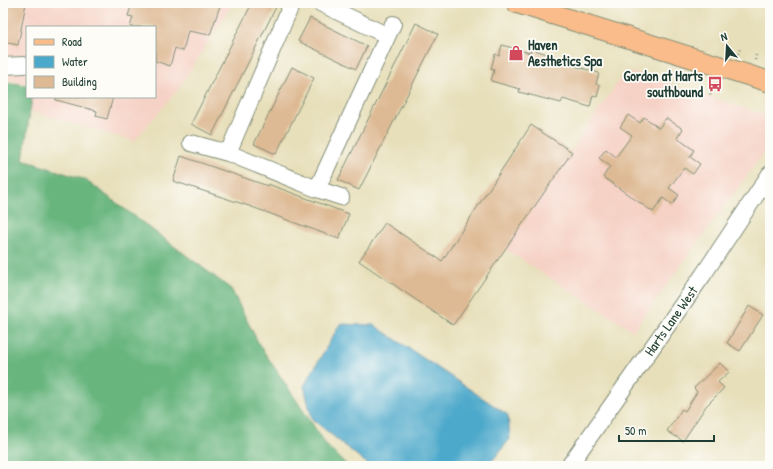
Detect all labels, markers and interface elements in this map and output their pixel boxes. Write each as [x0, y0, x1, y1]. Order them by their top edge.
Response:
legend [26, 26, 156, 98]
north arrow [707, 26, 747, 66]
text: N [719, 29, 729, 44]
text: Road [62, 33, 82, 50]
place label: Haven Aesthetics Spa [528, 35, 602, 72]
shop icon: Haven Aesthetics Spa [507, 44, 525, 62]
text: Water [62, 53, 88, 70]
place label: Gordon at Harts southbound [623, 66, 704, 101]
text: Building [62, 73, 97, 90]
bus stop icon: Gordon at Harts southbound [706, 75, 724, 93]
street label: Harts Lane West [640, 282, 702, 359]
scale bar [619, 417, 714, 443]
text: 50 m [625, 422, 646, 439]

